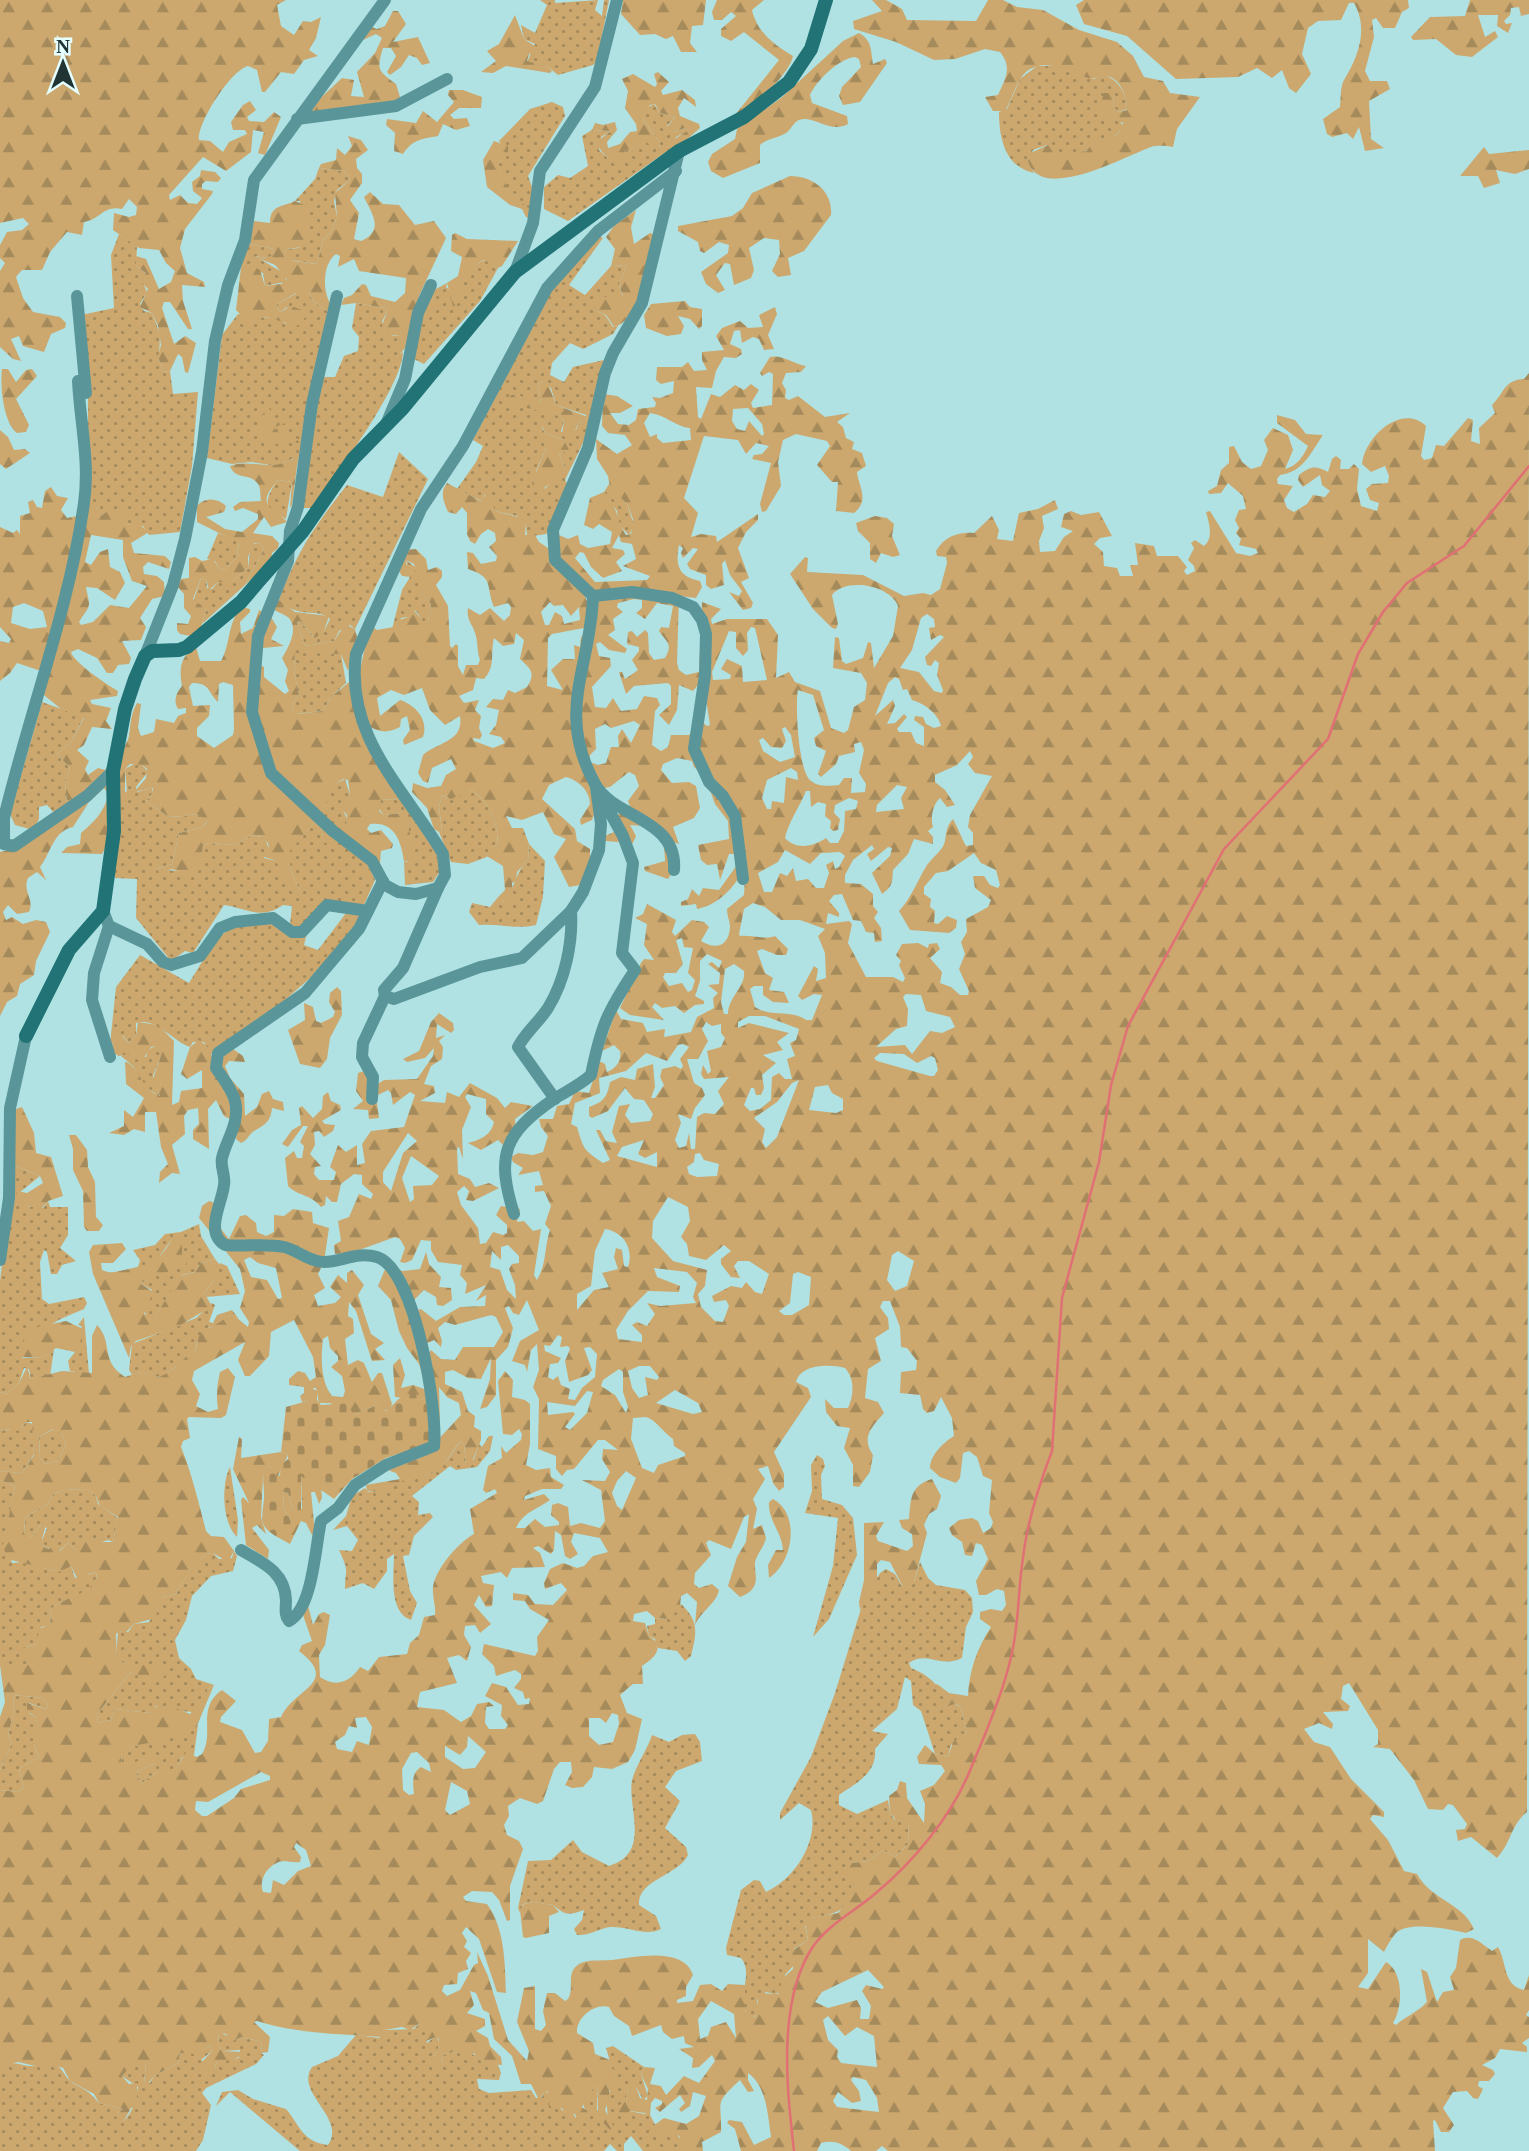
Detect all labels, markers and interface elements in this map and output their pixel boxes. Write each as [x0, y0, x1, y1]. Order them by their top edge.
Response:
north arrow [28, 28, 98, 98]
text: N [56, 36, 70, 57]

